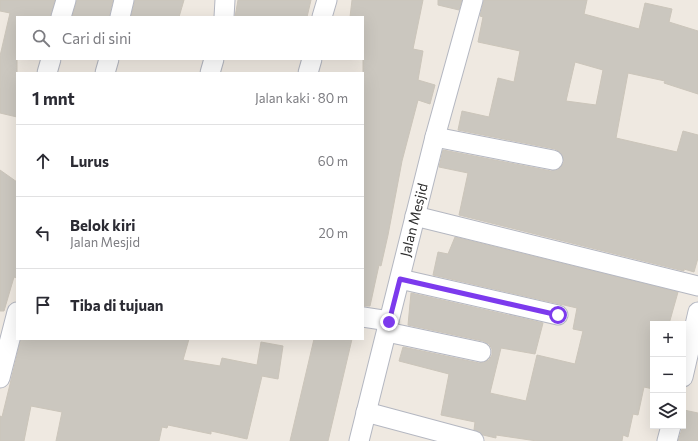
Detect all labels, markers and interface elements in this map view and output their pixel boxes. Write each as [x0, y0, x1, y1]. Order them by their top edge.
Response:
search box [16, 16, 364, 60]
icon: search [30, 27, 52, 49]
text: Cari di sini [62, 29, 131, 47]
text: 1 mnt [32, 88, 75, 109]
text: Jalan kaki · 80 m [255, 90, 348, 106]
icon: ahead [32, 150, 54, 172]
text: Lurus [70, 152, 109, 170]
text: 60 m [318, 153, 348, 169]
street label: Jalan Mesjid [396, 181, 431, 258]
text: Belok kiri [70, 216, 136, 234]
icon: left [32, 222, 54, 244]
text: 20 m [319, 225, 348, 241]
text: Jalan Mesjid [70, 234, 140, 250]
icon: arrive [32, 294, 54, 316]
text: Tiba di tujuan [70, 296, 164, 314]
route start [549, 306, 567, 324]
route end [380, 313, 398, 331]
map controls [650, 321, 686, 429]
button: + [650, 321, 686, 357]
button: − [650, 357, 686, 393]
button: layers [650, 393, 686, 429]

